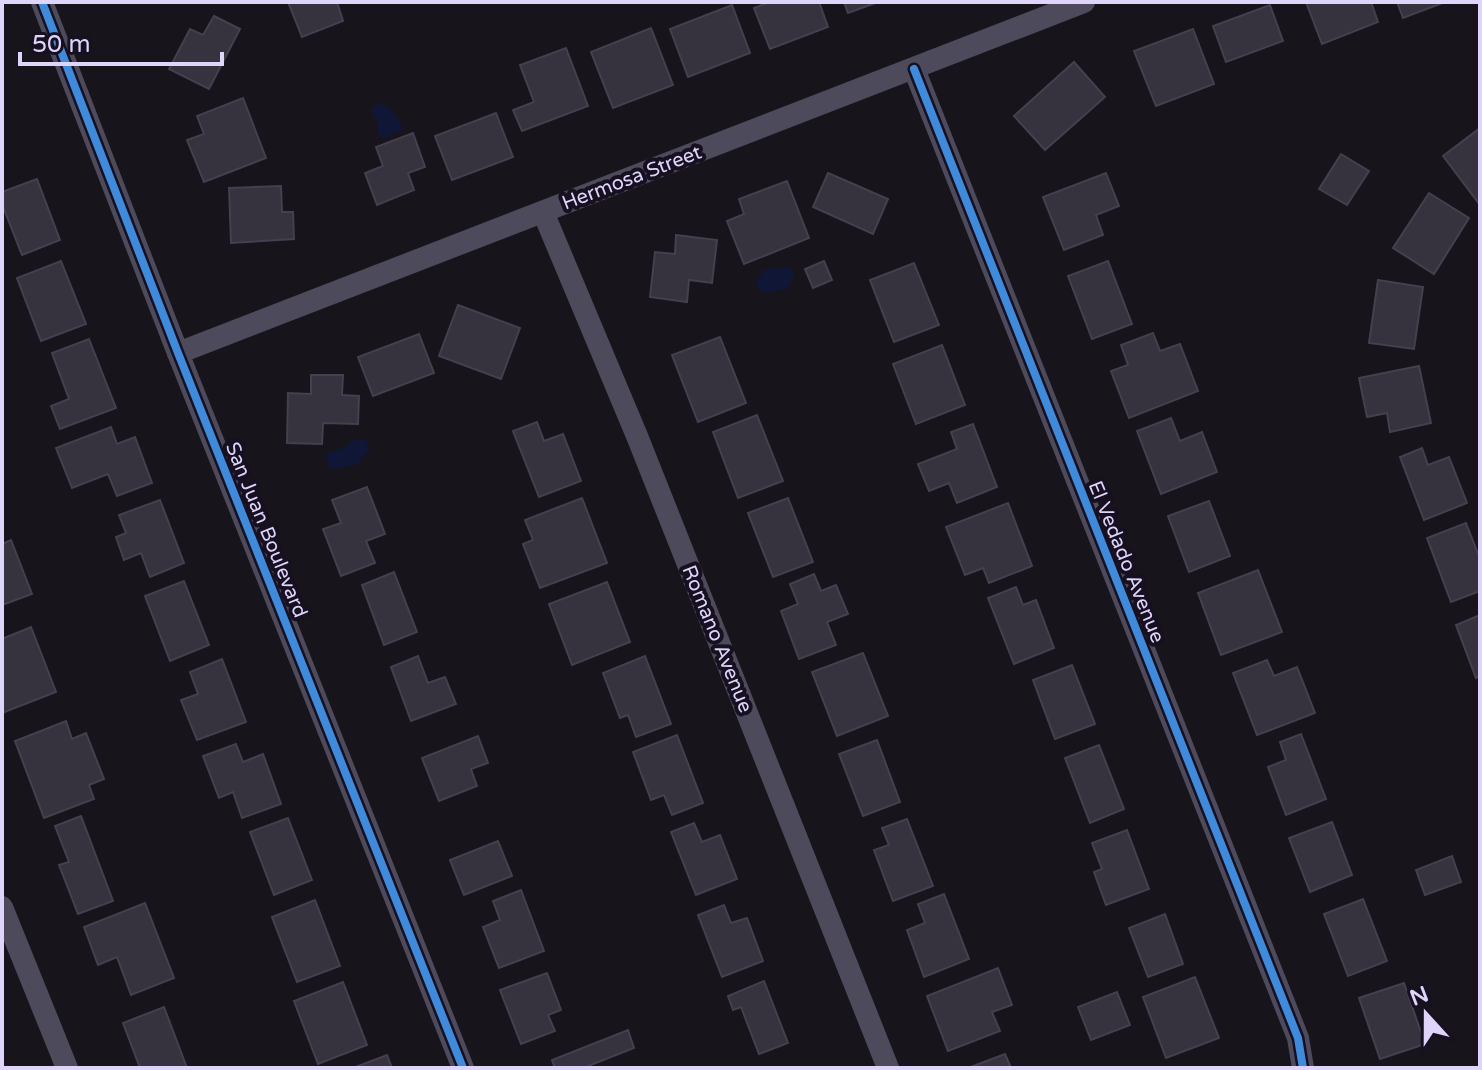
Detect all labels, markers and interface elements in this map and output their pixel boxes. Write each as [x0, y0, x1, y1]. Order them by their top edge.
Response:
scale bar [20, 16, 222, 66]
text: 50 m [32, 30, 90, 59]
street label: Hermosa Street [559, 140, 705, 216]
street label: San Juan Boulevard [220, 439, 312, 621]
street label: El Vedado Avenue [1083, 478, 1169, 646]
street label: Romano Avenue [676, 562, 758, 716]
north arrow [1386, 974, 1466, 1054]
text: N [1406, 981, 1432, 1012]

